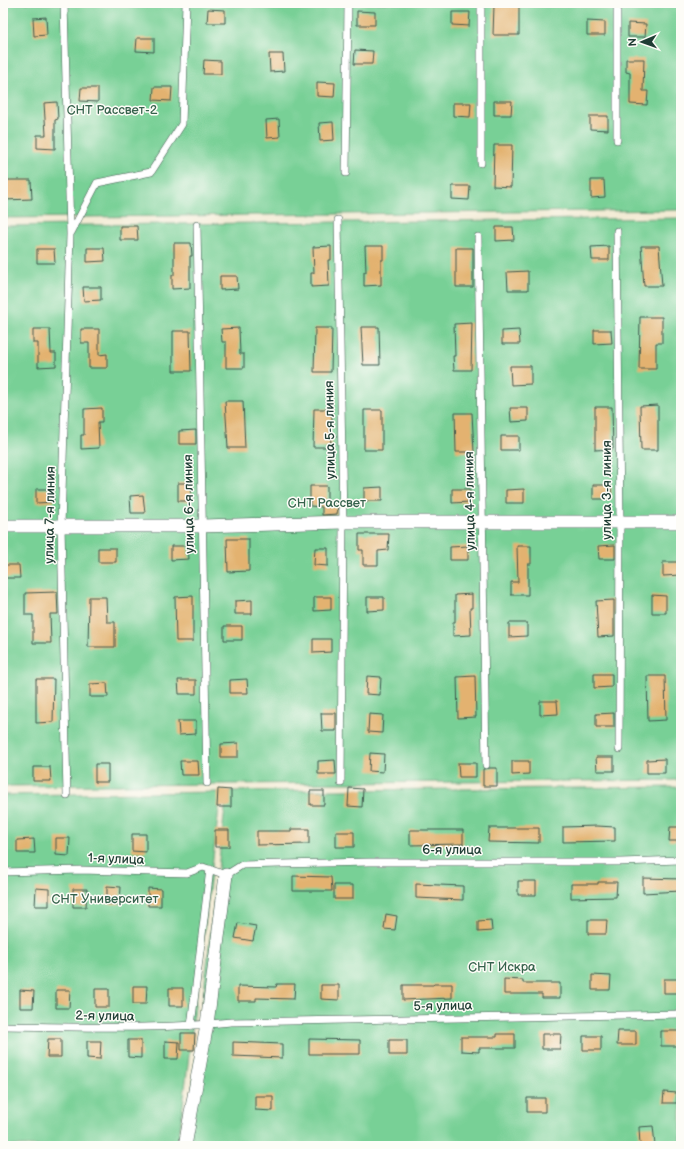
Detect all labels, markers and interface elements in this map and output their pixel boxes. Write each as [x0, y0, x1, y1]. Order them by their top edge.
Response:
north arrow [622, 22, 662, 62]
text: N [626, 38, 639, 47]
park label: СНТ Рассвет-2 [67, 102, 158, 118]
street label: улица 5-я линия [321, 380, 339, 480]
street label: улица 3-я линия [599, 440, 615, 540]
street label: улица 4-я линия [461, 451, 479, 551]
street label: улица 6-я линия [180, 454, 198, 554]
street label: улица 7-я линия [41, 466, 59, 564]
park label: СНТ Рассвет [288, 495, 366, 511]
street label: 6-я улица [422, 842, 482, 858]
street label: 1-я улица [87, 850, 145, 868]
park label: СНТ Университет [52, 891, 158, 907]
park label: СНТ Искра [468, 959, 536, 975]
street label: 5-я улица [413, 997, 473, 1015]
street label: 2-я улица [75, 1007, 135, 1025]

